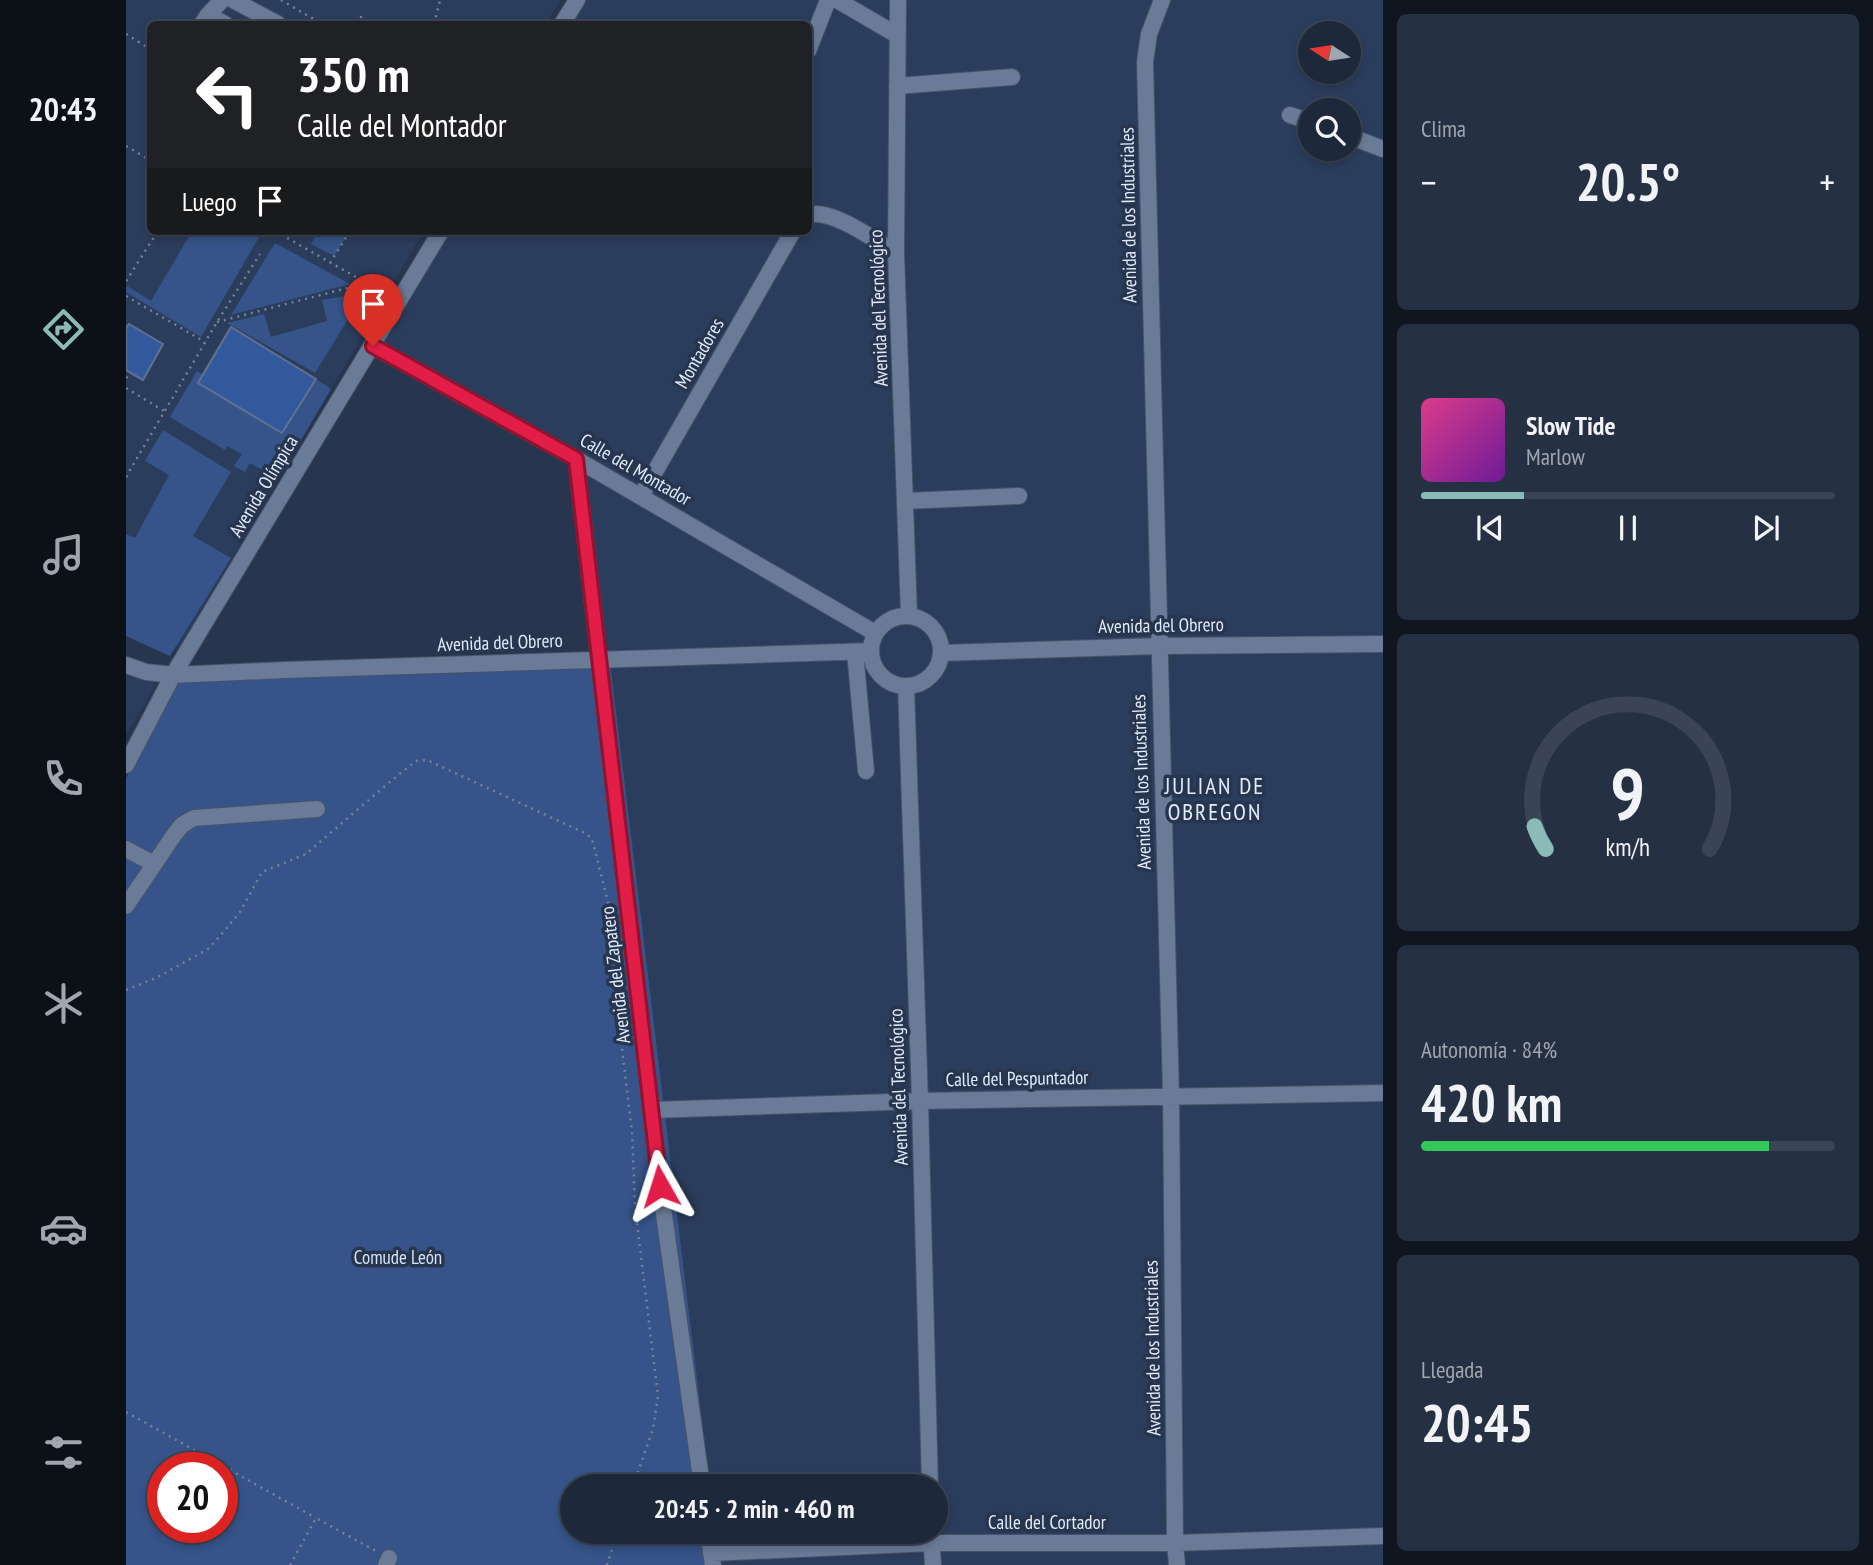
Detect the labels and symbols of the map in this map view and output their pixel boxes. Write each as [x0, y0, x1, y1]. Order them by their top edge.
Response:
north arrow [1298, 21, 1362, 84]
street label: Avenida de los Industriales [1114, 127, 1142, 303]
street label: Avenida del Tecnológico [863, 229, 893, 387]
pin [343, 274, 403, 346]
street label: Montadores [669, 313, 729, 393]
street label: Calle del Montador [576, 427, 697, 511]
street label: Avenida Olímpica [223, 431, 303, 541]
street label: Avenida del Obrero [1098, 612, 1224, 638]
street label: Avenida del Obrero [437, 628, 563, 656]
street label: Avenida de los Industriales [1126, 694, 1156, 870]
district label: JULIAN DE OBREGON [1164, 771, 1265, 826]
street label: Avenida del Zapatero [595, 905, 635, 1045]
street label: Avenida del Tecnológico [883, 1008, 913, 1166]
street label: Calle del Pespuntador [945, 1065, 1089, 1091]
position arrow [623, 1149, 697, 1223]
park label: Comude León [354, 1245, 442, 1269]
street label: Avenida de los Industriales [1138, 1260, 1166, 1436]
speed limit sign: 20 [147, 1452, 238, 1543]
street label: Calle del Cortador [988, 1510, 1107, 1534]

